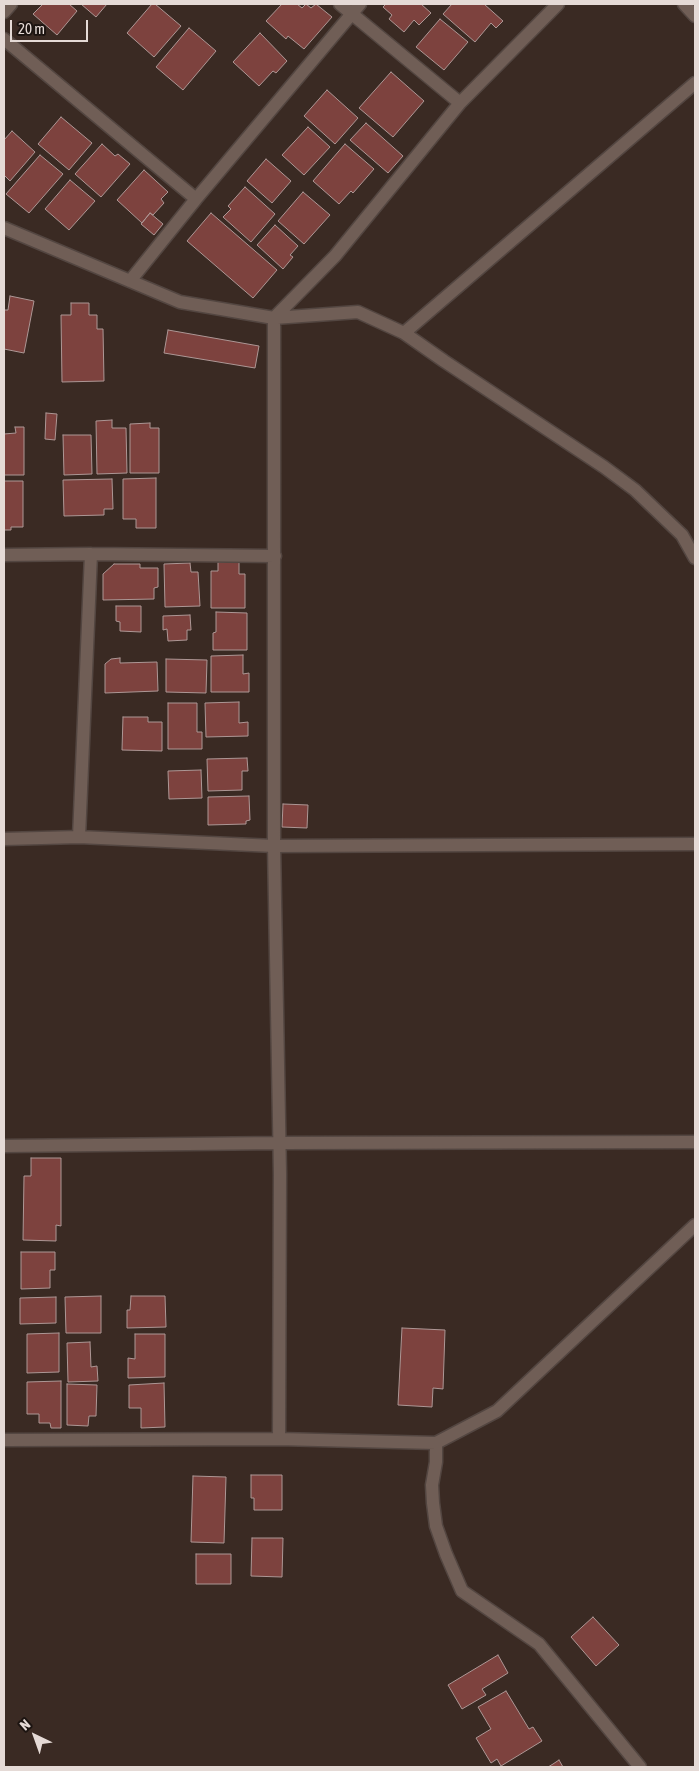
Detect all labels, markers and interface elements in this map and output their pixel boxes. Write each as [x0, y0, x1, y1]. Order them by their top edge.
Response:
scale bar [12, 10, 90, 42]
text: 20 m [18, 20, 45, 37]
north arrow [10, 1711, 60, 1761]
text: N [17, 1716, 33, 1734]

